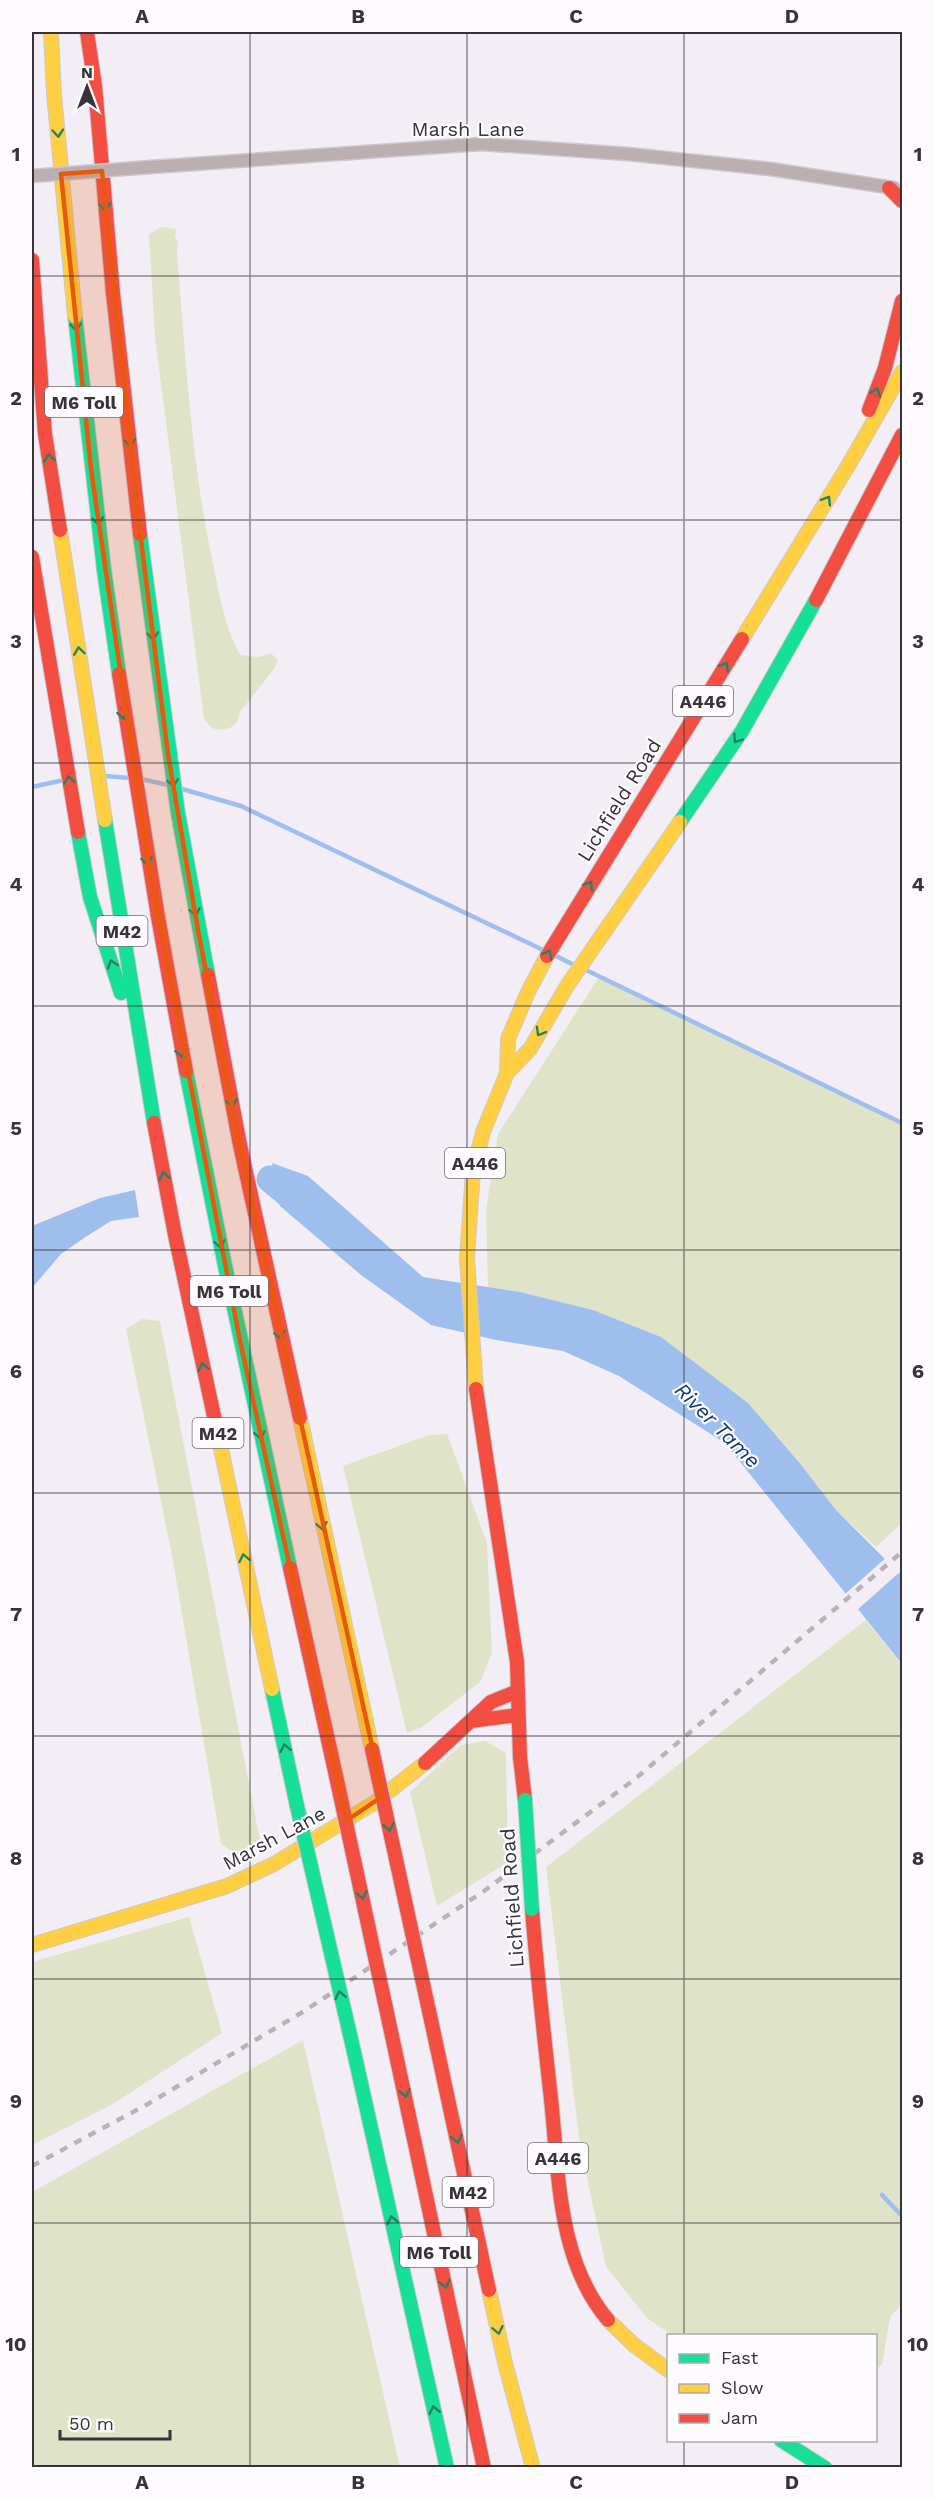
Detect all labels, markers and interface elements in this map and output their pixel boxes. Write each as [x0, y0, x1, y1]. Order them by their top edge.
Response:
text: A [135, 4, 149, 28]
text: B [351, 4, 365, 28]
text: C [569, 4, 583, 28]
text: D [785, 4, 799, 28]
north arrow [57, 57, 117, 117]
text: N [81, 63, 93, 82]
street label: Marsh Lane [412, 117, 524, 141]
one-way arrow [51, 129, 64, 138]
text: 1 [12, 142, 20, 166]
text: 1 [914, 142, 922, 166]
one-way arrow [98, 202, 111, 211]
one-way arrow [69, 323, 82, 332]
text: 2 [10, 386, 22, 410]
text: 2 [912, 386, 924, 410]
road number: M6 Toll [45, 387, 123, 417]
one-way arrow [869, 387, 881, 398]
one-way arrow [123, 438, 136, 447]
one-way arrow [44, 454, 56, 463]
one-way arrow [820, 496, 832, 506]
one-way arrow [91, 517, 103, 526]
text: 3 [10, 629, 22, 653]
text: 3 [912, 629, 924, 653]
one-way arrow [147, 632, 159, 641]
one-way arrow [73, 646, 85, 656]
one-way arrow [717, 662, 729, 672]
road number: A446 [673, 686, 733, 716]
one-way arrow [116, 709, 129, 719]
one-way arrow [733, 732, 744, 743]
street label: Lichfield Road [572, 734, 666, 866]
one-way arrow [63, 776, 75, 785]
one-way arrow [167, 779, 179, 788]
one-way arrow [141, 856, 153, 866]
text: 4 [10, 872, 23, 896]
text: 4 [912, 872, 925, 896]
one-way arrow [582, 881, 594, 891]
one-way arrow [188, 907, 201, 917]
road number: M42 [96, 916, 148, 946]
one-way arrow [541, 950, 552, 960]
one-way arrow [107, 959, 119, 970]
one-way arrow [536, 1026, 547, 1036]
one-way arrow [174, 1048, 187, 1058]
one-way arrow [225, 1098, 238, 1108]
text: 5 [10, 1116, 22, 1140]
text: 5 [912, 1116, 924, 1140]
road number: A446 [445, 1148, 505, 1178]
one-way arrow [158, 1171, 171, 1181]
one-way arrow [213, 1239, 226, 1249]
road number: M6 Toll [190, 1276, 268, 1306]
one-way arrow [273, 1330, 286, 1340]
text: 6 [10, 1359, 22, 1383]
text: 6 [912, 1359, 924, 1383]
one-way arrow [198, 1362, 211, 1372]
water label: River Tame [670, 1377, 766, 1473]
road number: M42 [192, 1418, 244, 1448]
one-way arrow [253, 1430, 266, 1440]
one-way arrow [315, 1521, 328, 1531]
one-way arrow [239, 1553, 252, 1563]
text: 7 [10, 1602, 22, 1626]
text: 7 [912, 1602, 924, 1626]
one-way arrow [279, 1744, 292, 1754]
street label: Marsh Lane [218, 1801, 330, 1875]
one-way arrow [382, 1822, 395, 1832]
street label: Lichfield Road [495, 1827, 529, 1969]
text: 8 [10, 1846, 22, 1870]
text: 8 [912, 1846, 924, 1870]
one-way arrow [355, 1890, 368, 1900]
one-way arrow [335, 1990, 348, 2000]
one-way arrow [397, 2088, 410, 2098]
text: 9 [10, 2089, 22, 2113]
text: 9 [912, 2089, 924, 2113]
one-way arrow [450, 2134, 463, 2144]
road number: A446 [528, 2143, 588, 2173]
road number: M42 [442, 2177, 494, 2207]
one-way arrow [386, 2215, 399, 2225]
road number: M6 Toll [400, 2237, 478, 2267]
one-way arrow [438, 2279, 451, 2289]
one-way arrow [491, 2325, 504, 2335]
text: 10 [5, 2332, 27, 2356]
text: 10 [907, 2332, 929, 2356]
legend [667, 2334, 877, 2442]
text: Fast [721, 2347, 759, 2368]
text: Slow [721, 2377, 764, 2398]
scale bar [60, 2403, 170, 2441]
one-way arrow [429, 2406, 442, 2416]
text: Jam [721, 2407, 758, 2428]
text: 50 m [69, 2413, 114, 2434]
text: A [135, 2470, 149, 2494]
text: B [351, 2470, 365, 2494]
text: C [569, 2470, 583, 2494]
text: D [785, 2470, 799, 2494]

